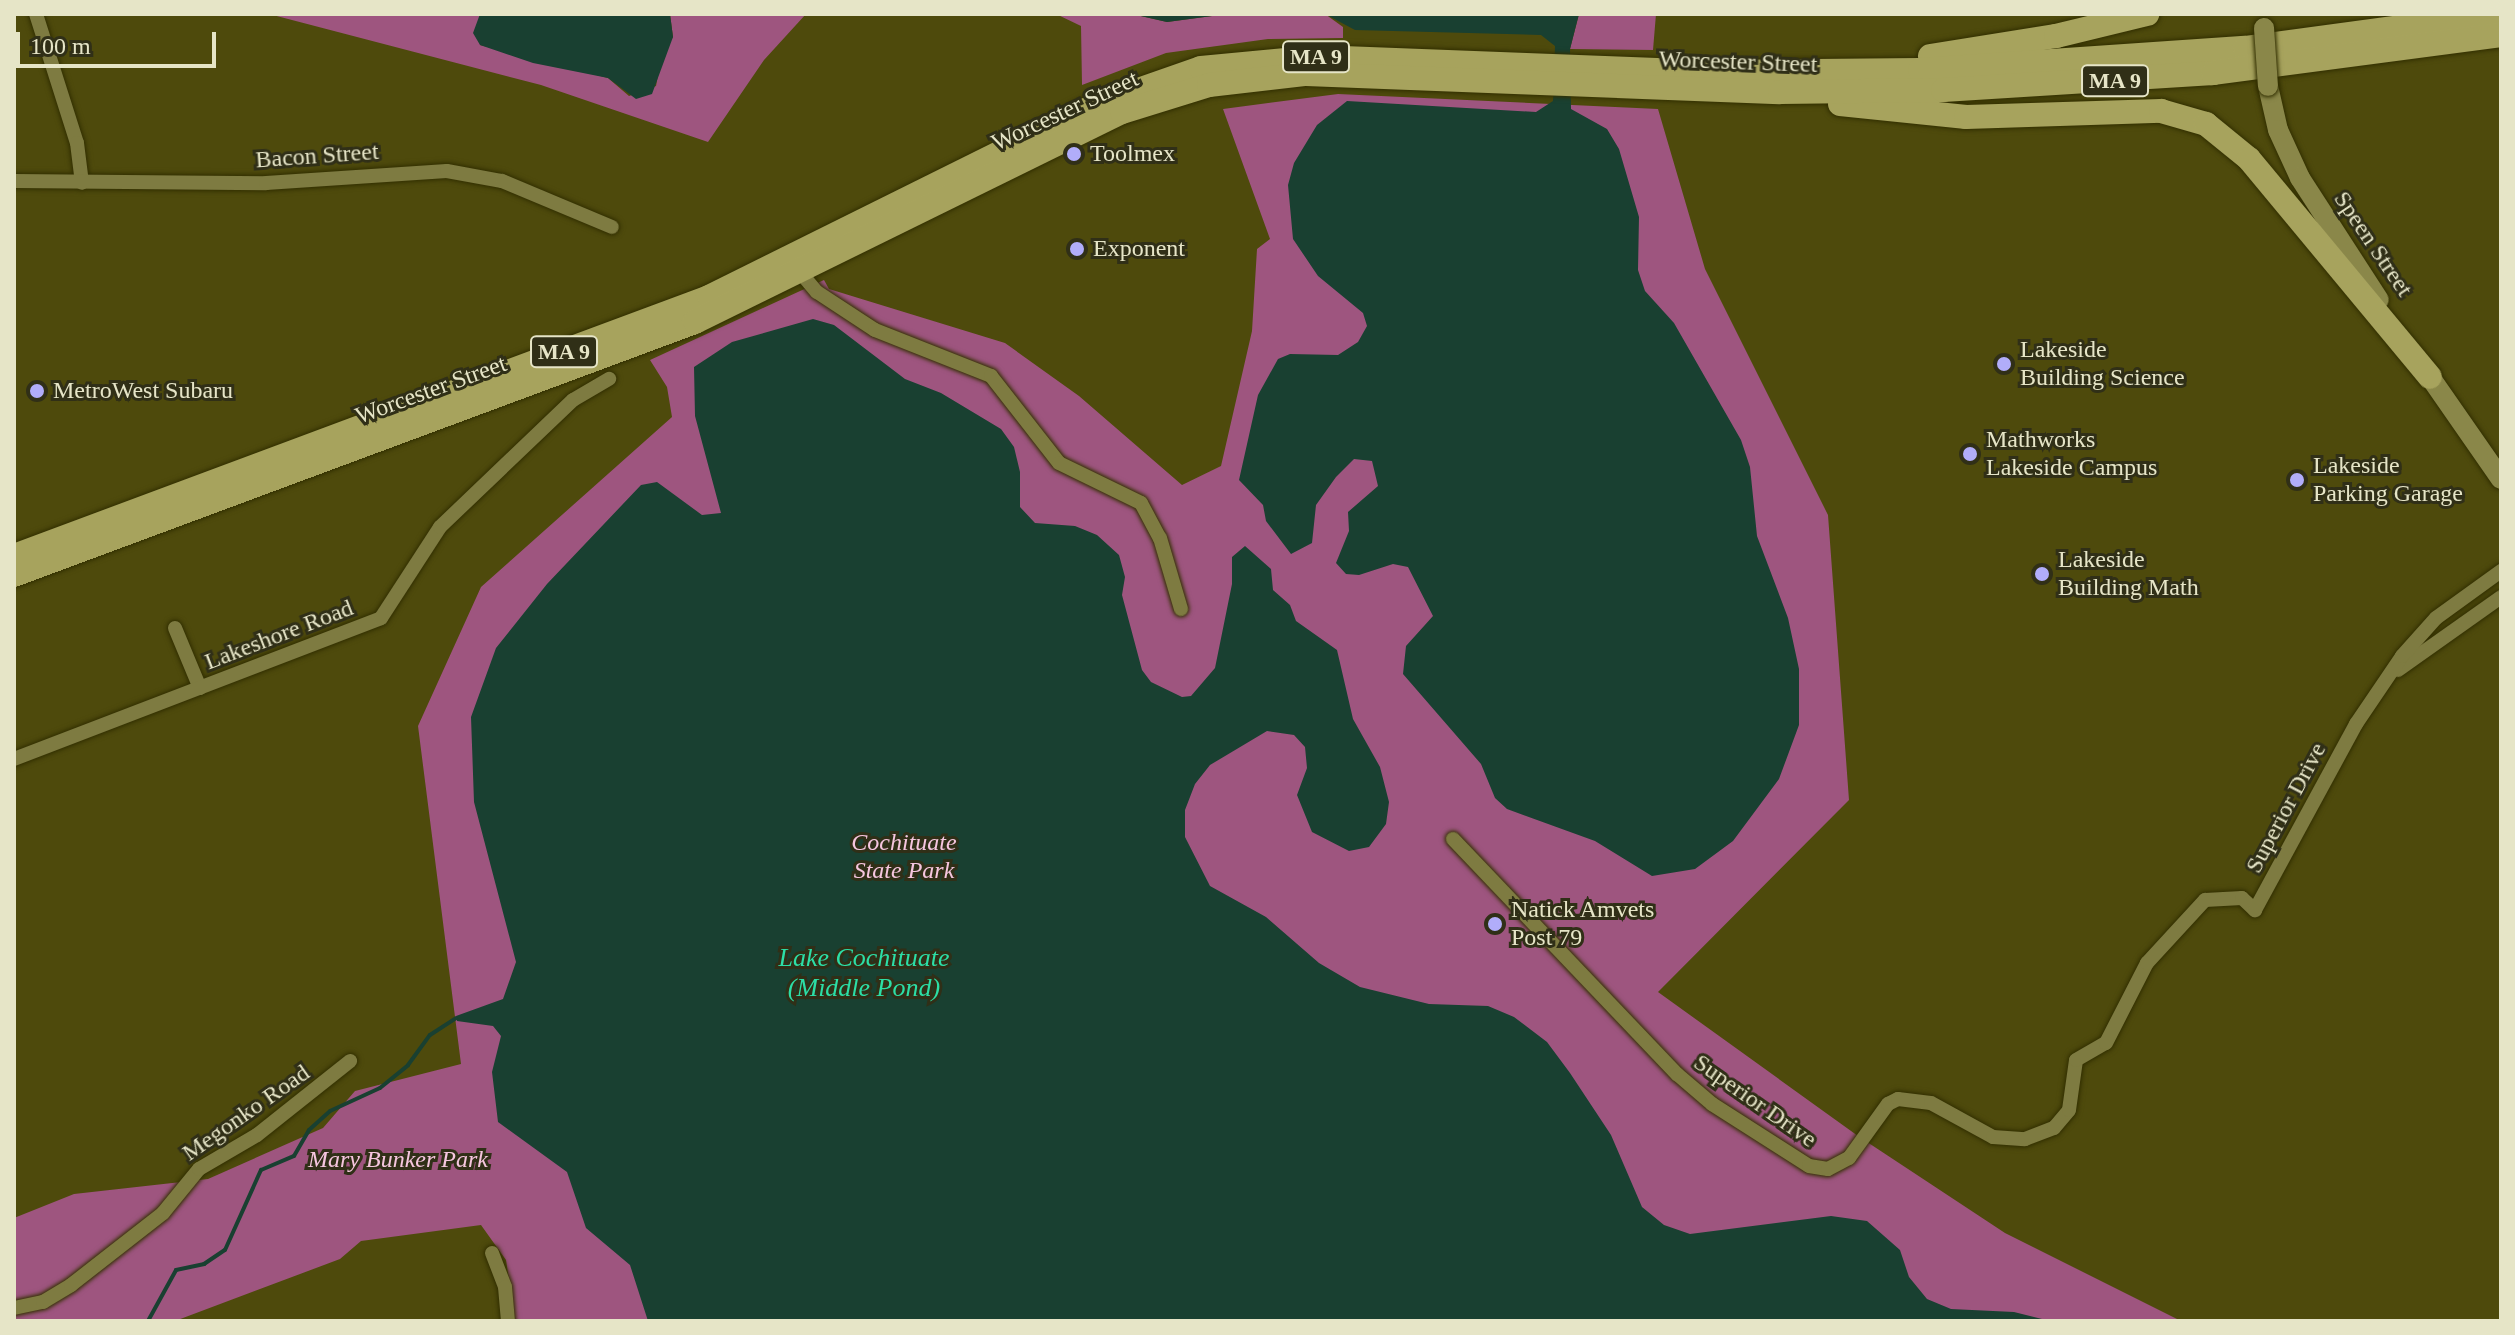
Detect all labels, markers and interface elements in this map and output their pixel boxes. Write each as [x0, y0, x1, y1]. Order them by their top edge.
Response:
scale bar [20, 16, 220, 66]
text: 100 m [30, 33, 91, 59]
road number: MA 9 [1280, 39, 1352, 75]
street label: Worcester Street [1658, 45, 1818, 79]
road number: MA 9 [2079, 63, 2151, 99]
street label: Worcester Street [987, 64, 1143, 158]
street label: Bacon Street [254, 137, 380, 175]
place label: Toolmex [1090, 140, 1175, 168]
marker: Toolmex [1065, 145, 1083, 163]
street label: Speen Street [2327, 186, 2419, 302]
place label: Exponent [1093, 235, 1185, 263]
marker: Exponent [1068, 240, 1086, 258]
road number: MA 9 [528, 334, 600, 370]
place label: Lakeside Building Science [2020, 336, 2185, 392]
street label: Worcester Street [352, 349, 510, 431]
marker: Lakeside Building Science [1995, 355, 2013, 373]
place label: MetroWest Subaru [53, 377, 233, 405]
marker: MetroWest Subaru [28, 382, 46, 400]
place label: Mathworks Lakeside Campus [1986, 426, 2157, 482]
marker: Mathworks Lakeside Campus [1961, 445, 1979, 463]
place label: Lakeside Parking Garage [2313, 452, 2463, 508]
marker: Lakeside Parking Garage [2288, 471, 2306, 489]
place label: Lakeside Building Math [2058, 546, 2199, 602]
marker: Lakeside Building Math [2033, 565, 2051, 583]
street label: Lakeshore Road [201, 593, 357, 677]
street label: Superior Drive [2240, 738, 2332, 878]
park label: Cochituate State Park [851, 829, 957, 885]
place label: Natick Amvets Post 79 [1511, 896, 1656, 952]
marker: Natick Amvets Post 79 [1486, 915, 1504, 933]
water label: Lake Cochituate (Middle Pond) [778, 942, 950, 1004]
street label: Superior Drive [1688, 1048, 1822, 1154]
street label: Megonko Road [177, 1059, 315, 1167]
park label: Mary Bunker Park [308, 1146, 488, 1174]

